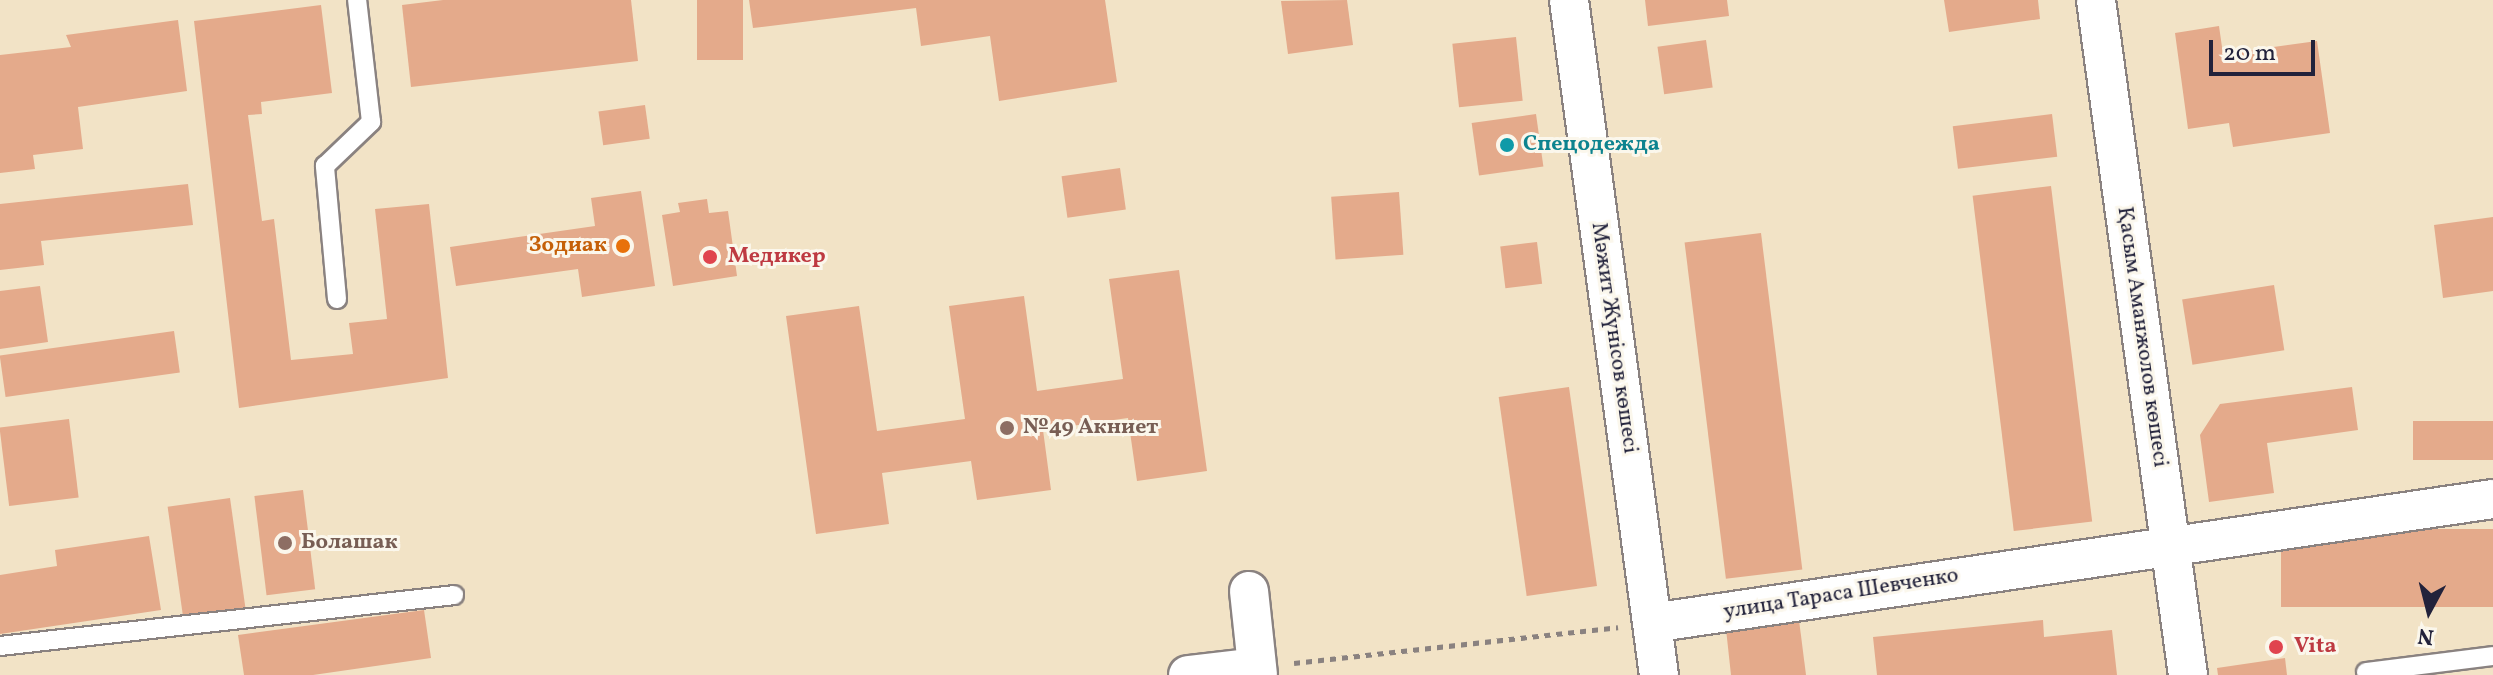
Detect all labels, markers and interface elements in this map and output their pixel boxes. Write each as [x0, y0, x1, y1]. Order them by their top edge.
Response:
scale bar [2213, 24, 2319, 74]
text: 20 m [2223, 37, 2276, 71]
place label: Спецодежда [1523, 132, 1660, 158]
marker: Спецодежда [1498, 136, 1516, 154]
street label: Қасым Аманжолов көшесі [2111, 205, 2173, 469]
street label: Мәжит Жүнісов көшесі [1585, 221, 1643, 455]
place label: Зодиак [529, 233, 607, 259]
marker: Зодиак [614, 237, 632, 255]
place label: Медикер [728, 244, 826, 270]
marker: Медикер [699, 246, 721, 268]
place label: №49 Акниет [1023, 415, 1158, 441]
marker: №49 Акниет [998, 419, 1016, 437]
place label: Болашак [301, 530, 398, 556]
marker: Болашак [276, 534, 294, 552]
street label: улица Тараса Шевченко [1721, 562, 1961, 626]
north arrow [2389, 571, 2469, 651]
text: N [2416, 619, 2436, 652]
place label: Vita [2294, 634, 2336, 660]
marker: Vita [2265, 636, 2287, 658]

